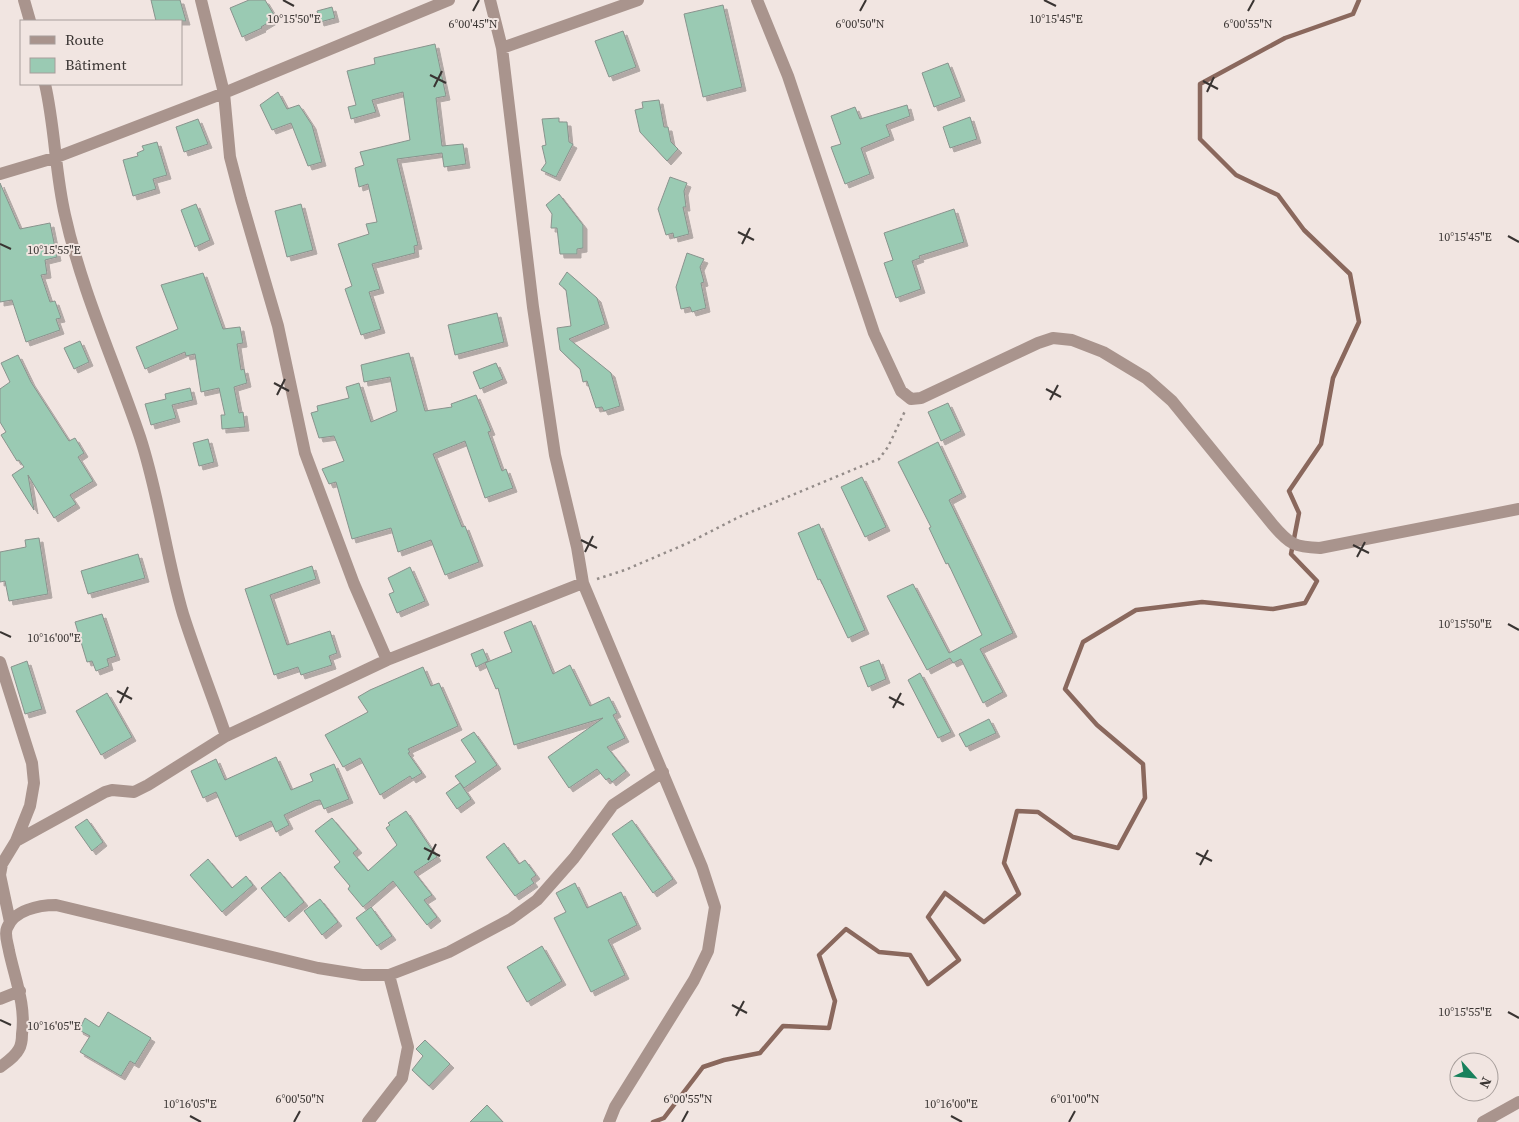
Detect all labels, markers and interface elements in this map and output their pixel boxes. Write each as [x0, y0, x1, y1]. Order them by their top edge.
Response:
text: 10°15'50"E [267, 11, 321, 27]
text: 10°15'45"E [1029, 11, 1083, 27]
text: 6°00'45"N [448, 16, 498, 32]
text: 6°00'50"N [835, 16, 885, 32]
text: 6°00'55"N [1223, 16, 1273, 32]
legend [20, 20, 182, 85]
text: Route [65, 29, 104, 50]
text: Bâtiment [65, 54, 127, 75]
text: 10°15'45"E [1438, 229, 1492, 245]
text: 10°15'55"E [27, 242, 81, 258]
text: 10°15'50"E [1438, 616, 1492, 632]
text: 10°16'00"E [27, 630, 81, 646]
text: 10°15'55"E [1438, 1004, 1492, 1020]
text: 10°16'05"E [27, 1018, 81, 1034]
north arrow [1449, 1052, 1499, 1102]
text: N [1474, 1074, 1497, 1092]
text: 6°00'50"N [275, 1091, 325, 1107]
text: 6°00'55"N [663, 1091, 713, 1107]
text: 6°01'00"N [1050, 1091, 1100, 1107]
text: 10°16'05"E [163, 1096, 217, 1112]
text: 10°16'00"E [924, 1096, 978, 1112]

